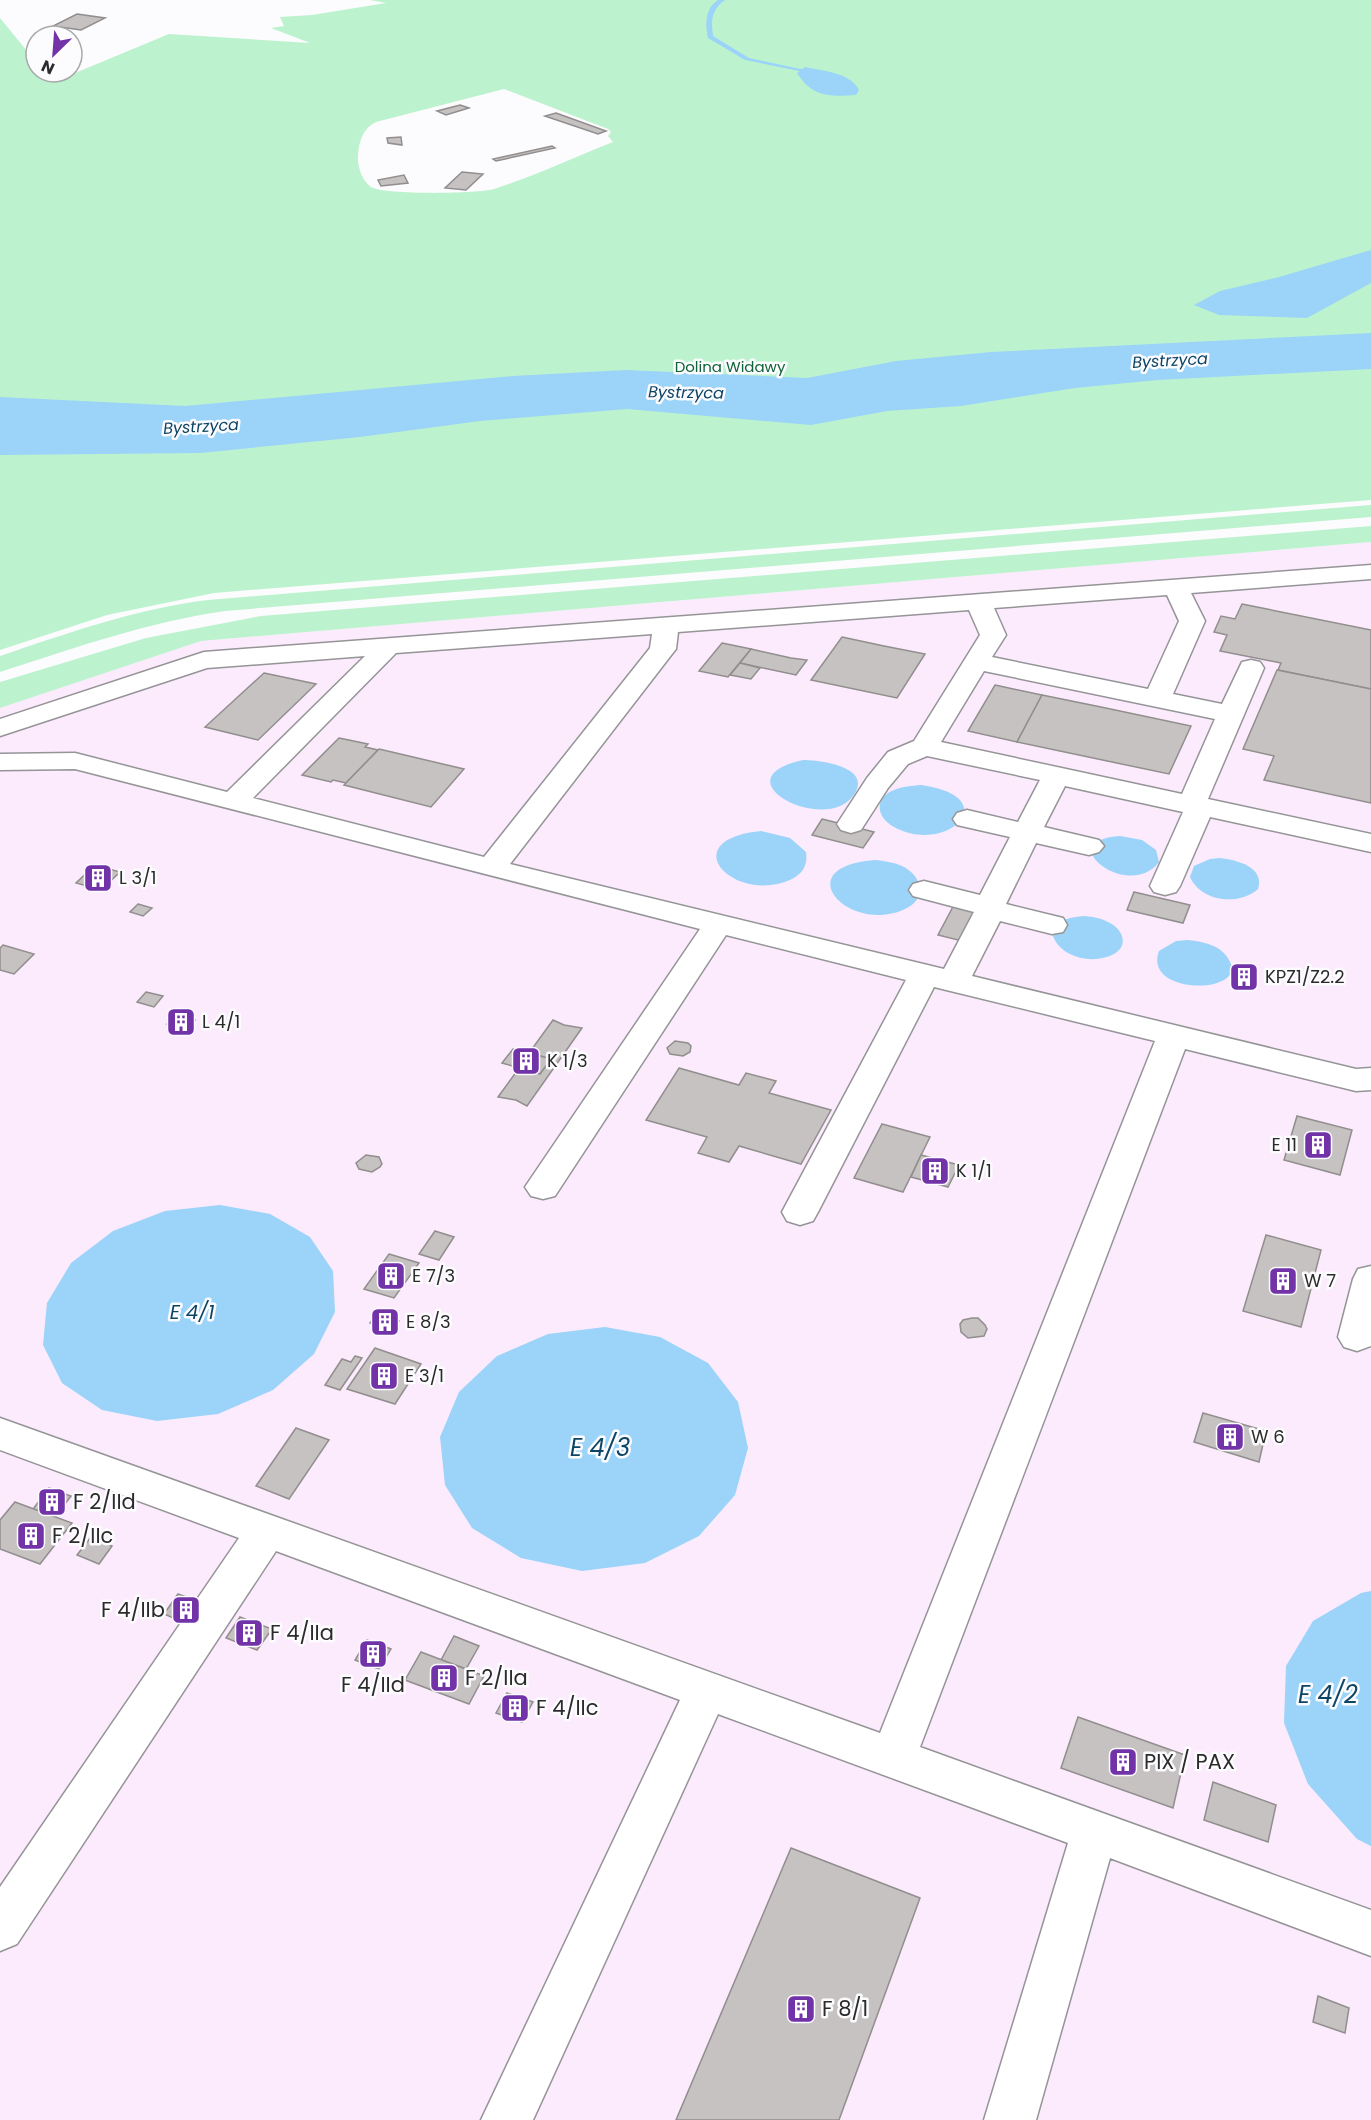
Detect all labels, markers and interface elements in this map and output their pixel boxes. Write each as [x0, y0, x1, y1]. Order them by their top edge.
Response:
north arrow [24, 24, 84, 84]
text: N [38, 54, 58, 80]
water label: Bystrzyca [1132, 347, 1209, 374]
park label: Dolina Widawy [675, 356, 786, 377]
water label: Bystrzyca [648, 380, 724, 405]
water label: Bystrzyca [163, 413, 240, 440]
building icon: L 3/1 [82, 862, 114, 894]
place label: L 3/1 [119, 865, 157, 890]
building icon: KPZ1/Z2.2 [1228, 961, 1260, 993]
place label: KPZ1/Z2.2 [1265, 964, 1345, 989]
building icon: L 4/1 [165, 1006, 197, 1038]
place label: L 4/1 [202, 1009, 240, 1034]
building icon: K 1/3 [510, 1045, 542, 1077]
place label: K 1/3 [547, 1048, 588, 1073]
building icon: E 11 [1302, 1129, 1334, 1161]
place label: E 11 [1271, 1132, 1297, 1157]
building icon: K 1/1 [919, 1155, 951, 1187]
place label: K 1/1 [956, 1158, 992, 1183]
building icon: E 7/3 [375, 1260, 407, 1292]
place label: E 7/3 [412, 1263, 455, 1288]
building icon: W 7 [1267, 1265, 1299, 1297]
place label: W 7 [1304, 1268, 1336, 1293]
water label: E 4/1 [170, 1298, 214, 1326]
building icon: E 8/3 [369, 1306, 401, 1338]
place label: E 8/3 [406, 1309, 451, 1334]
building icon: E 3/1 [368, 1360, 400, 1392]
place label: E 3/1 [405, 1363, 444, 1388]
building icon: W 6 [1214, 1421, 1246, 1453]
place label: W 6 [1251, 1424, 1285, 1449]
water label: E 4/3 [570, 1431, 630, 1464]
building icon: F 2/IId [36, 1486, 68, 1518]
place label: F 2/IId [73, 1487, 136, 1516]
building icon: F 2/IIc [15, 1520, 47, 1552]
place label: F 2/IIc [52, 1521, 113, 1550]
building icon: F 4/IIb [170, 1594, 202, 1626]
place label: F 4/IIb [101, 1595, 165, 1624]
building icon: F 4/IIa [233, 1617, 265, 1649]
place label: F 4/IIa [270, 1618, 334, 1647]
building icon: F 4/IId [357, 1638, 389, 1670]
building icon: F 2/IIa [428, 1662, 460, 1694]
place label: F 2/IIa [465, 1663, 528, 1692]
place label: F 4/IId [341, 1670, 405, 1699]
water label: E 4/2 [1298, 1678, 1358, 1711]
building icon: F 4/IIc [499, 1692, 531, 1724]
place label: F 4/IIc [536, 1693, 598, 1722]
building icon: PIX / PAX [1107, 1746, 1139, 1778]
place label: PIX / PAX [1144, 1747, 1235, 1776]
building icon: F 8/1 [785, 1993, 817, 2025]
place label: F 8/1 [822, 1994, 868, 2023]

